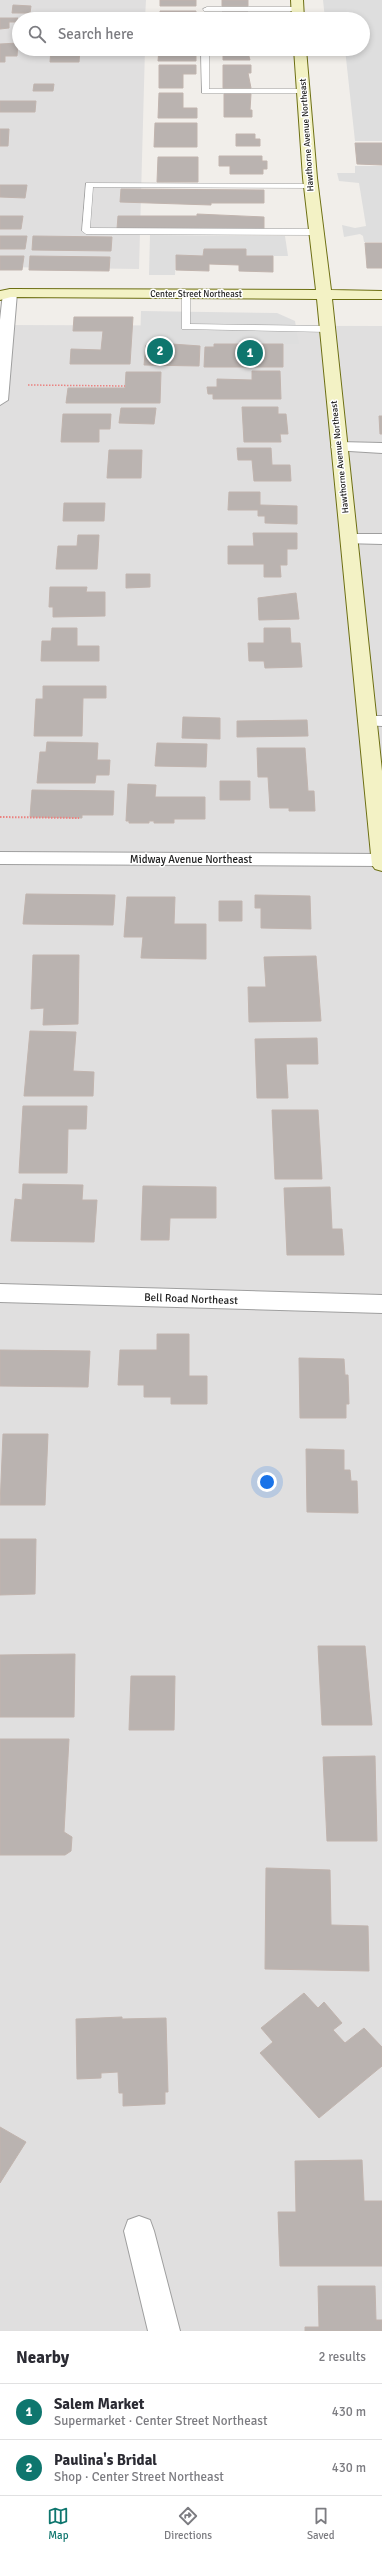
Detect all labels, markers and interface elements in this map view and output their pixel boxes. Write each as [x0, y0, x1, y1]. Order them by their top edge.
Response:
search box [12, 12, 370, 56]
icon: search [26, 23, 48, 45]
text: Search here [58, 25, 134, 43]
street label: Hawthorne Avenue Northeast [298, 78, 316, 192]
street label: Center Street Northeast [150, 289, 242, 300]
pin: 2 [147, 336, 173, 366]
pin: 1 [237, 338, 263, 368]
street label: Hawthorne Avenue Northeast [329, 400, 351, 514]
street label: Midway Avenue Northeast [130, 853, 252, 866]
street label: Bell Road Northeast [144, 1291, 238, 1307]
your location [257, 1472, 277, 1492]
text: Nearby [16, 2347, 69, 2368]
text: 2 results [318, 2349, 366, 2365]
text: Salem Market [54, 2395, 144, 2413]
text: 1 [25, 2404, 33, 2420]
text: 430 m [332, 2404, 366, 2420]
text: Supermarket · Center Street Northeast [54, 2413, 268, 2429]
text: Paulina's Bridal [54, 2451, 157, 2469]
text: 2 [25, 2460, 33, 2476]
text: 430 m [332, 2460, 366, 2476]
text: Shop · Center Street Northeast [54, 2469, 224, 2485]
tab: Map [47, 2505, 69, 2542]
tab: Directions [164, 2505, 212, 2542]
tab: Saved [307, 2505, 335, 2542]

